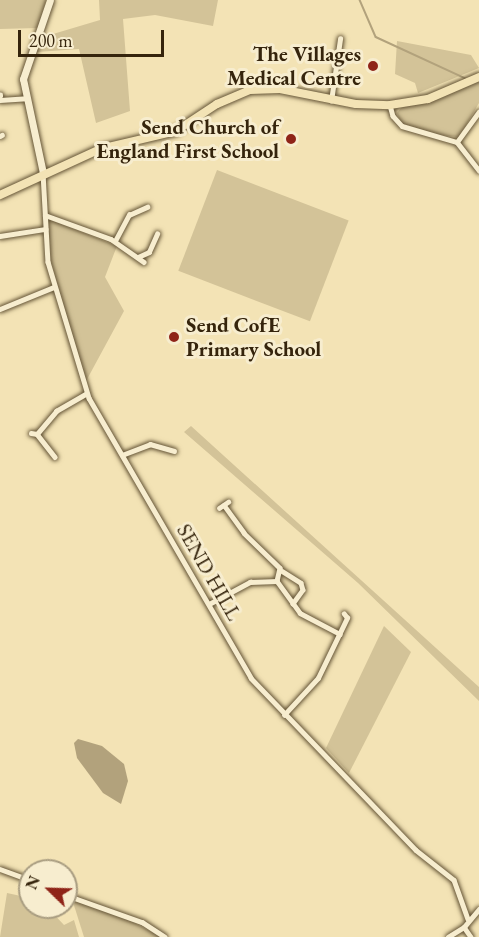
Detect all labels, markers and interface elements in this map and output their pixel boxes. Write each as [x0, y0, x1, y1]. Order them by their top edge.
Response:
scale bar [21, 18, 166, 56]
text: 200 m [29, 29, 73, 52]
place label: The Villages Medical Centre [227, 41, 361, 91]
marker: The Villages Medical Centre [366, 59, 380, 73]
place label: Send Church of England First School [96, 114, 279, 164]
marker: Send Church of England First School [284, 132, 298, 146]
place label: Send CofE Primary School [186, 312, 321, 362]
marker: Send CofE Primary School [167, 330, 181, 344]
street label: SEND HILL [171, 519, 247, 625]
north arrow [18, 859, 78, 919]
text: N [21, 872, 45, 893]

